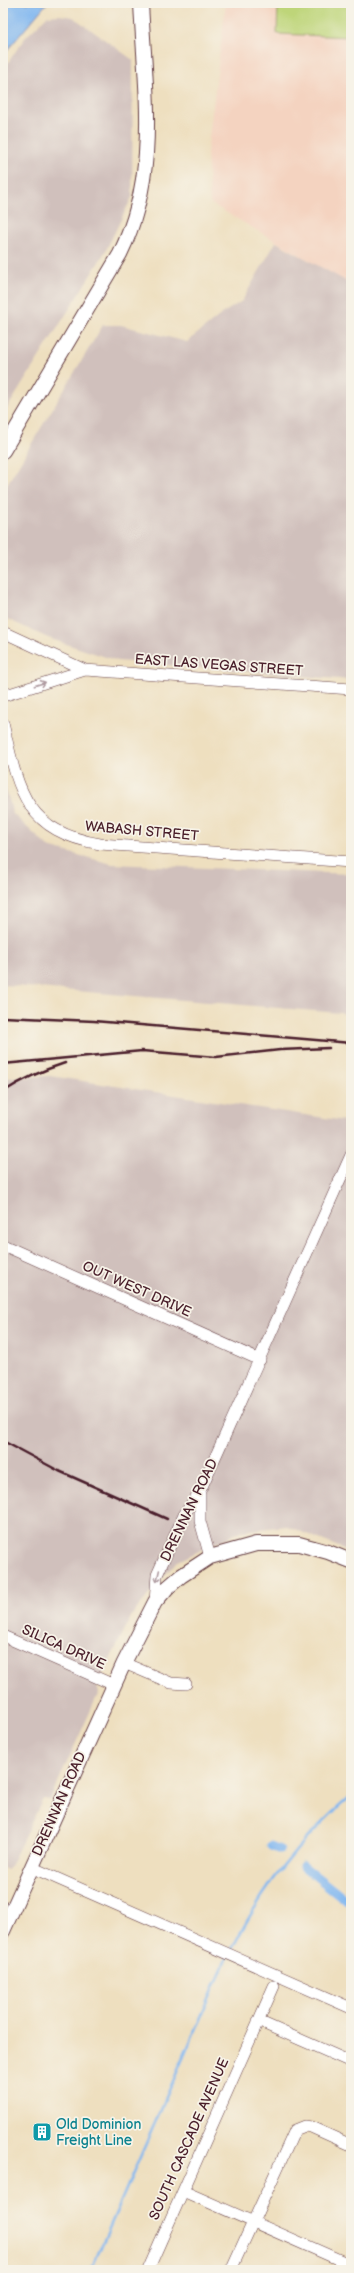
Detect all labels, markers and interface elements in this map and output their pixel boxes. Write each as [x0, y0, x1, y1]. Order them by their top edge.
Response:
street label: EAST LAS VEGAS STREET [134, 651, 304, 679]
one-way arrow [34, 679, 46, 687]
street label: WABASH STREET [84, 818, 200, 844]
street label: OUT WEST DRIVE [80, 1257, 194, 1321]
street label: DRENNAN ROAD [157, 1456, 221, 1564]
one-way arrow [154, 1569, 162, 1582]
street label: SILICA DRIVE [19, 1621, 109, 1673]
street label: DRENNAN ROAD [28, 1749, 90, 1859]
street label: SOUTH CASCADE AVENUE [145, 2055, 233, 2223]
place label: Old Dominion Freight Line [56, 2116, 141, 2149]
building icon: Old Dominion Freight Line [31, 2121, 53, 2143]

